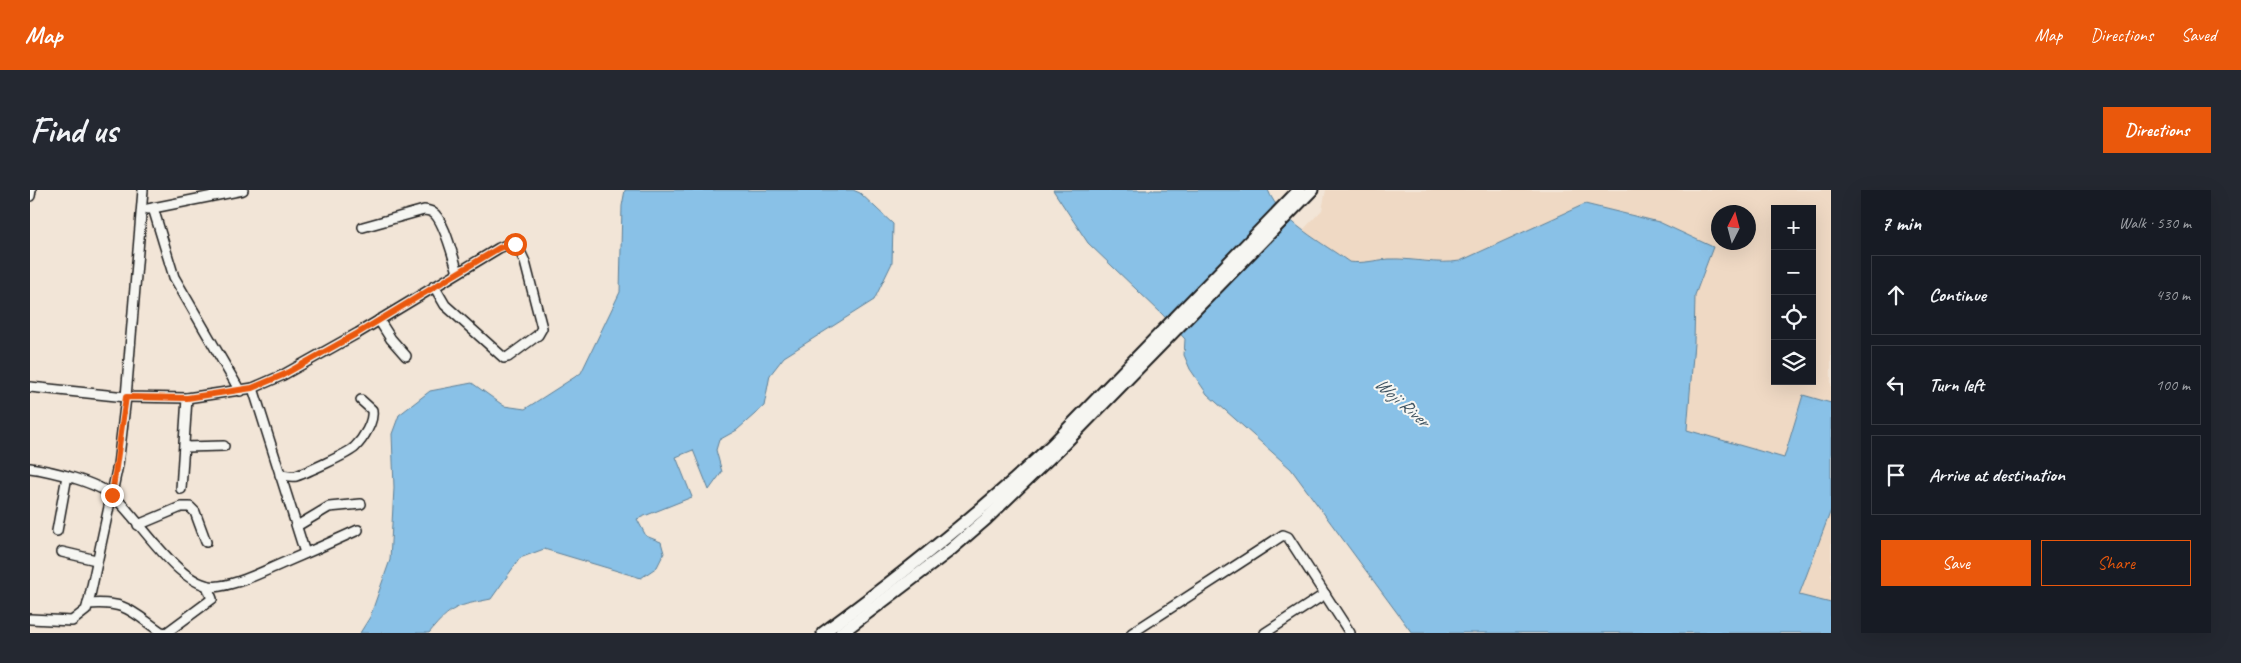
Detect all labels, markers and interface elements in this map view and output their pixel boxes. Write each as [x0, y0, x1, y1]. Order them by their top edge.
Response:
text: Map [25, 20, 62, 50]
text: Map [2035, 24, 2062, 46]
text: Directions [2090, 24, 2153, 46]
text: Saved [2181, 24, 2216, 46]
button: Directions [2103, 107, 2211, 153]
text: Find us [30, 108, 117, 153]
north arrow [1711, 205, 1756, 250]
map controls [1771, 205, 1816, 385]
button: + [1771, 205, 1816, 250]
text: 7 min [1881, 210, 1921, 236]
text: Walk · 530 m [2119, 213, 2191, 233]
route start [504, 233, 527, 256]
button: − [1771, 250, 1816, 295]
icon: ahead [1882, 281, 1910, 309]
text: Continue [1929, 283, 1986, 307]
text: 430 m [2156, 285, 2190, 305]
button: locate [1771, 295, 1816, 340]
button: layers [1771, 340, 1816, 385]
icon: left [1882, 371, 1910, 399]
water label: Woji River [1370, 372, 1437, 434]
text: Turn left [1929, 373, 1984, 397]
text: 100 m [2156, 375, 2190, 395]
icon: arrive [1882, 461, 1910, 489]
text: Arrive at destination [1929, 463, 2065, 487]
route end [101, 484, 124, 507]
button: Save [1881, 540, 2031, 586]
button: Share [2041, 540, 2191, 586]

